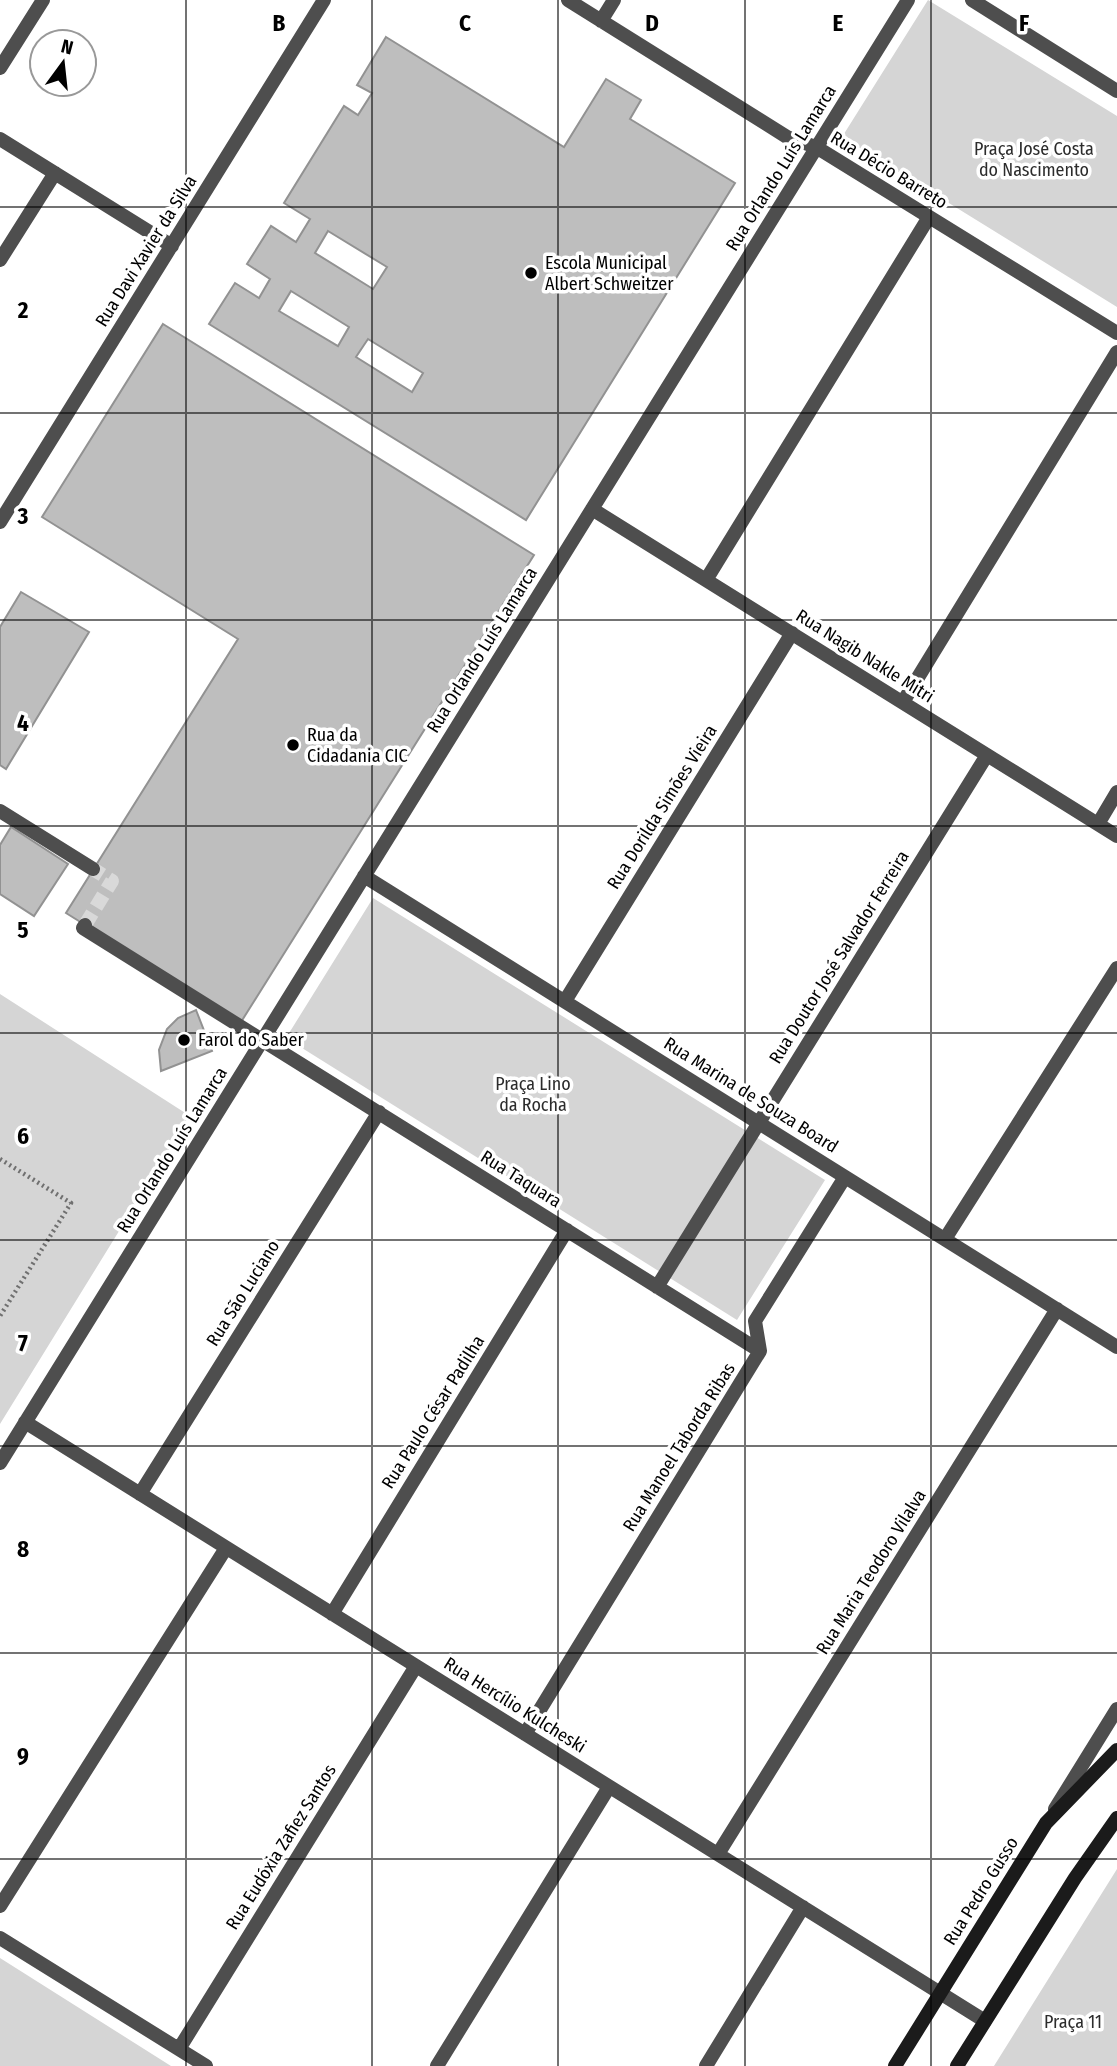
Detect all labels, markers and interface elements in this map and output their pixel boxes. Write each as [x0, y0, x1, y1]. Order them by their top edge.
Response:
text: B [273, 9, 286, 37]
text: C [459, 9, 471, 37]
text: D [645, 9, 659, 37]
text: E [833, 9, 844, 37]
text: F [1019, 9, 1029, 37]
north arrow [28, 28, 98, 98]
text: N [59, 34, 76, 60]
street label: Rua Orlando Luís Lamarca [721, 81, 841, 255]
street label: Rua Décio Barreto [827, 127, 951, 213]
park label: Praça José Costa do Nascimento [974, 138, 1094, 181]
street label: Rua Davi Xavier da Silva [90, 171, 202, 331]
place label: Escola Municipal Albert Schweitzer [545, 252, 674, 295]
marker: Escola Municipal Albert Schweitzer [523, 265, 539, 281]
text: 2 [17, 296, 29, 324]
text: 3 [17, 502, 29, 530]
street label: Rua Orlando Luís Lamarca [422, 563, 542, 737]
street label: Rua Nagib Nakle Mitri [792, 605, 938, 707]
text: 4 [17, 709, 29, 737]
street label: Rua Dorilda Simões Vieira [602, 721, 722, 893]
place label: Rua da Cidadania CIC [307, 724, 408, 767]
marker: Rua da Cidadania CIC [285, 737, 301, 753]
street label: Rua Doutor José Salvador Ferreira [764, 846, 914, 1068]
text: 5 [17, 916, 29, 944]
place label: Farol do Saber [198, 1029, 304, 1051]
marker: Farol do Saber [176, 1032, 192, 1048]
street label: Rua Marina de Souza Board [660, 1032, 842, 1158]
street label: Rua Orlando Luís Lamarca [112, 1063, 232, 1237]
park label: Praça Lino da Rocha [495, 1073, 571, 1116]
text: 6 [17, 1122, 29, 1150]
street label: Rua Taquara [477, 1146, 566, 1213]
street label: Rua São Luciano [202, 1236, 284, 1350]
text: 7 [18, 1329, 28, 1357]
street label: Rua Paulo César Padilha [377, 1331, 489, 1493]
street label: Rua Manoel Taborda Ribas [618, 1358, 740, 1535]
street label: Rua Maria Teodoro Vilalva [811, 1485, 931, 1658]
text: 8 [17, 1535, 29, 1563]
street label: Rua Hercílio Kulcheski [440, 1652, 590, 1758]
text: 9 [17, 1742, 29, 1770]
street label: Rua Eudóxia Zafiez Santos [221, 1760, 341, 1934]
street label: Rua Pedro Gusso [939, 1833, 1023, 1949]
park label: Praça 11 [1044, 2011, 1102, 2033]

